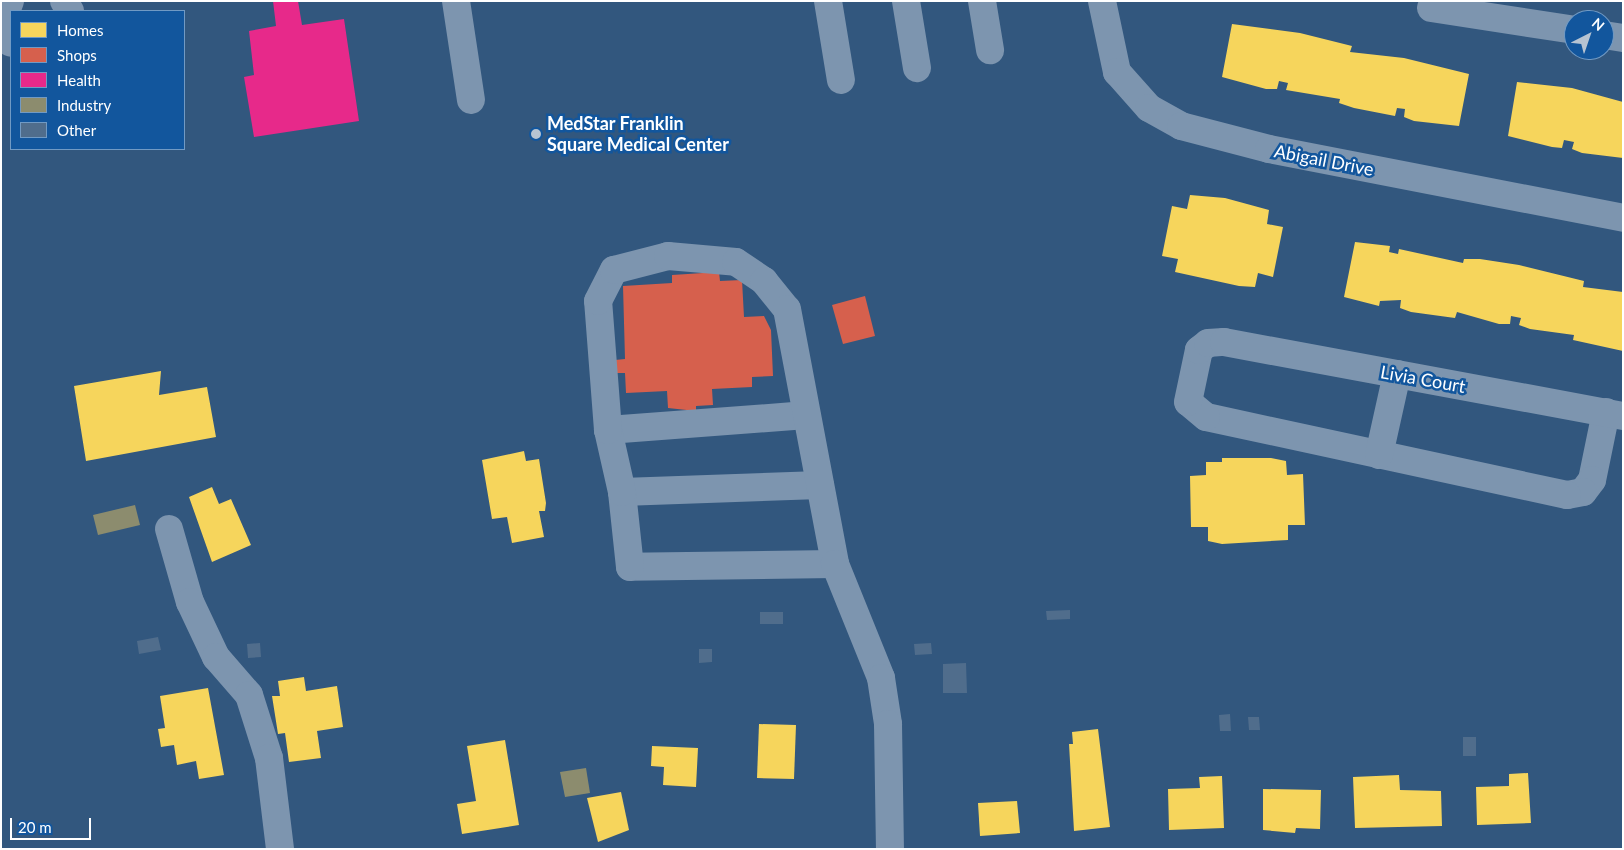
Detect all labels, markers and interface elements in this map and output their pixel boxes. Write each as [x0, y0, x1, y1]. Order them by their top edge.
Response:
legend [10, 10, 185, 150]
north arrow [1564, 10, 1614, 60]
text: N [1589, 14, 1608, 34]
text: Homes [57, 21, 103, 39]
text: Shops [57, 46, 97, 64]
text: Health [57, 71, 101, 89]
text: Industry [57, 96, 111, 114]
place label: MedStar Franklin Square Medical Center [547, 113, 729, 156]
text: Other [57, 121, 96, 139]
marker: MedStar Franklin Square Medical Center [529, 127, 543, 141]
street label: Abigail Drive [1272, 140, 1376, 180]
street label: Livia Court [1379, 361, 1467, 397]
scale bar [12, 808, 94, 840]
text: 20 m [18, 818, 52, 836]

